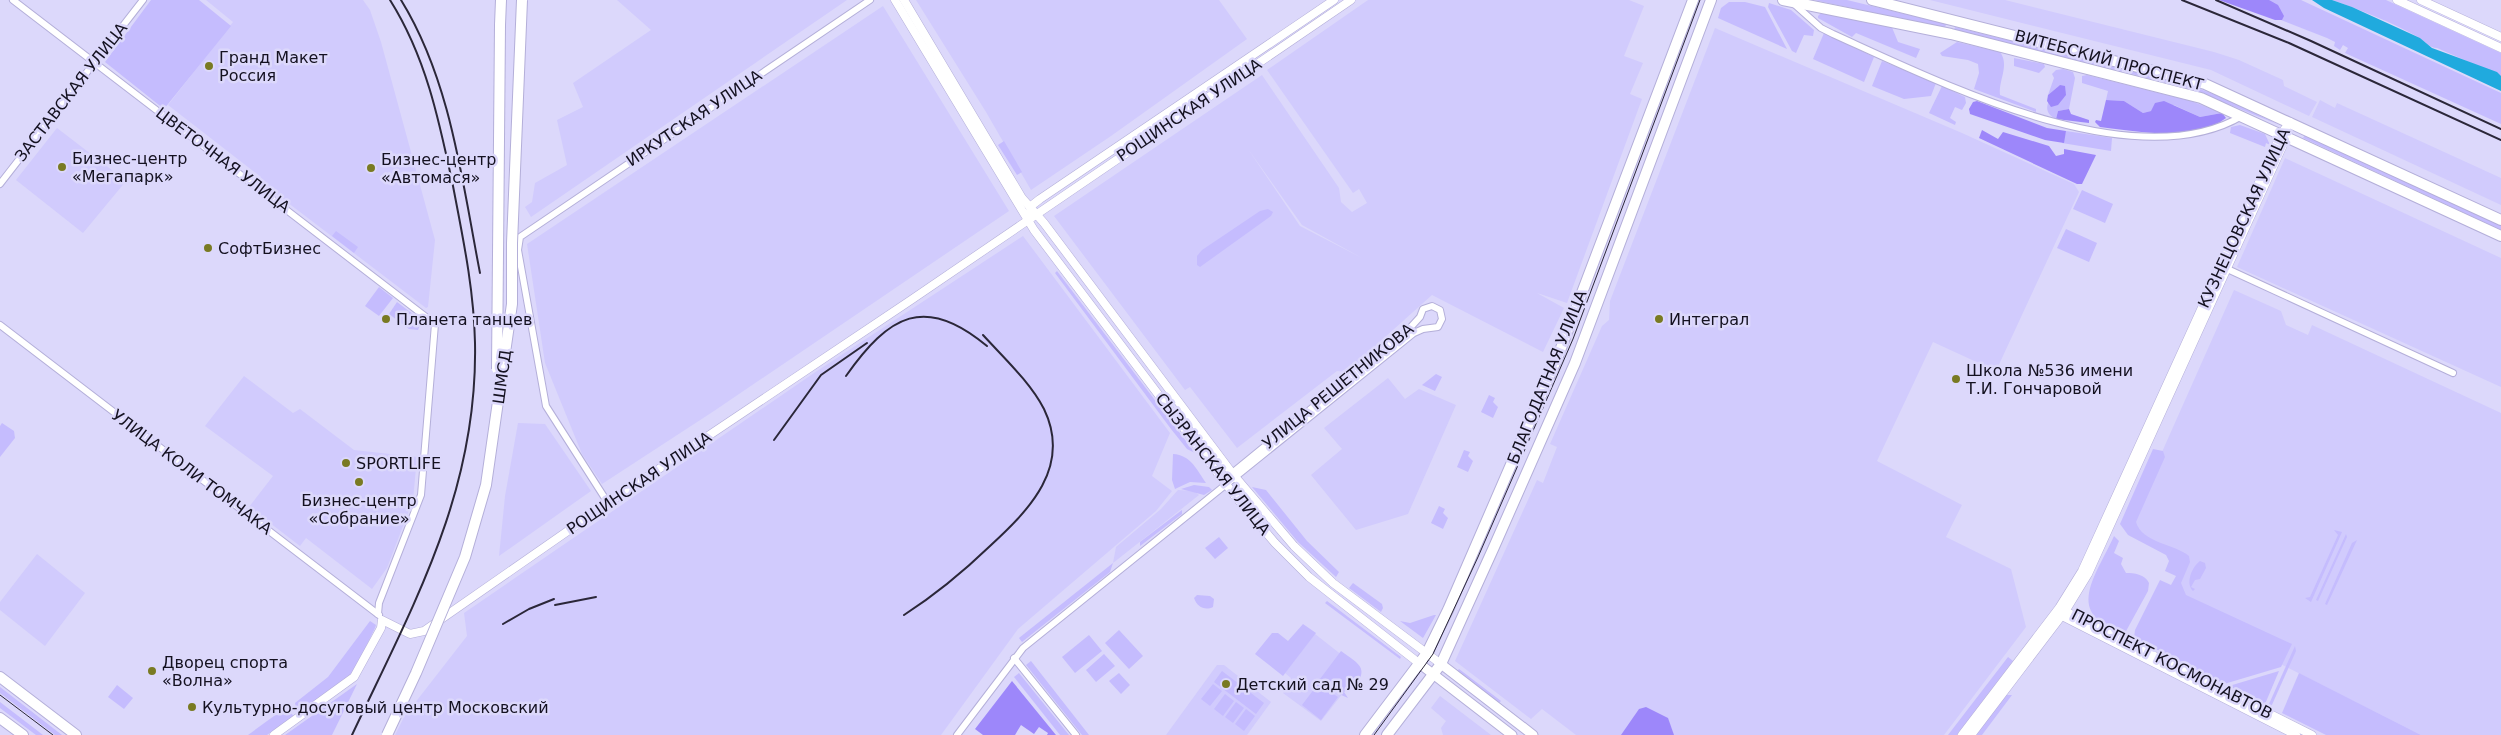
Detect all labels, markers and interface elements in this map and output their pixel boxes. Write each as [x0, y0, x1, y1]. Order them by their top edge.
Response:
street label: ЗАСТАВСКАЯ УЛИЦА [11, 19, 131, 165]
street label: ВИТЕБСКИЙ ПРОСПЕКТ [2013, 26, 2205, 94]
place label: Гранд Макет Россия [219, 48, 328, 85]
street label: РОЩИНСКАЯ УЛИЦА [1113, 54, 1265, 166]
marker: Гранд Макет Россия [203, 60, 215, 72]
street label: ИРКУТСКАЯ УЛИЦА [623, 66, 765, 170]
street label: ЦВЕТОЧНАЯ УЛИЦА [152, 103, 294, 217]
street label: КУЗНЕЦОВСКАЯ УЛИЦА [2194, 125, 2294, 311]
place label: Бизнес-центр «Мегапарк» [72, 149, 187, 186]
place label: Бизнес-центр «Автомася» [381, 150, 496, 187]
marker: Бизнес-центр «Мегапарк» [56, 161, 68, 173]
marker: Бизнес-центр «Автомася» [365, 162, 377, 174]
place label: СофтБизнес [218, 239, 321, 258]
marker: СофтБизнес [202, 242, 214, 254]
street label: БЛАГОДАТНАЯ УЛИЦА [1503, 287, 1591, 467]
place label: Планета танцев [396, 310, 532, 329]
place label: Интеграл [1669, 310, 1749, 329]
marker: Планета танцев [380, 313, 392, 325]
marker: Интеграл [1653, 313, 1665, 325]
street label: УЛИЦА РЕШЕТНИКОВА [1259, 319, 1417, 453]
street label: ШМСД [489, 349, 515, 405]
place label: Школа №536 имени Т.И. Гончаровой [1965, 361, 2133, 398]
marker: Школа №536 имени Т.И. Гончаровой [1950, 373, 1962, 385]
street label: СЫЗРАНСКАЯ УЛИЦА [1152, 389, 1274, 539]
street label: УЛИЦА КОЛИ ТОМЧАКА [108, 406, 276, 538]
street label: РОЩИНСКАЯ УЛИЦА [563, 427, 715, 539]
place label: SPORTLIFE [356, 454, 441, 473]
marker: SPORTLIFE [340, 457, 352, 469]
marker: Бизнес-центр «Собрание» [353, 476, 365, 488]
place label: Бизнес-центр «Собрание» [301, 491, 417, 528]
street label: ПРОСПЕКТ КОСМОНАВТОВ [2069, 605, 2275, 723]
place label: Дворец спорта «Волна» [162, 653, 288, 690]
marker: Дворец спорта «Волна» [146, 665, 158, 677]
place label: Детский сад № 29 [1236, 675, 1389, 694]
marker: Детский сад № 29 [1220, 678, 1232, 690]
place label: Культурно-досуговый центр Московский [202, 698, 549, 717]
marker: Культурно-досуговый центр Московский [186, 701, 198, 713]

